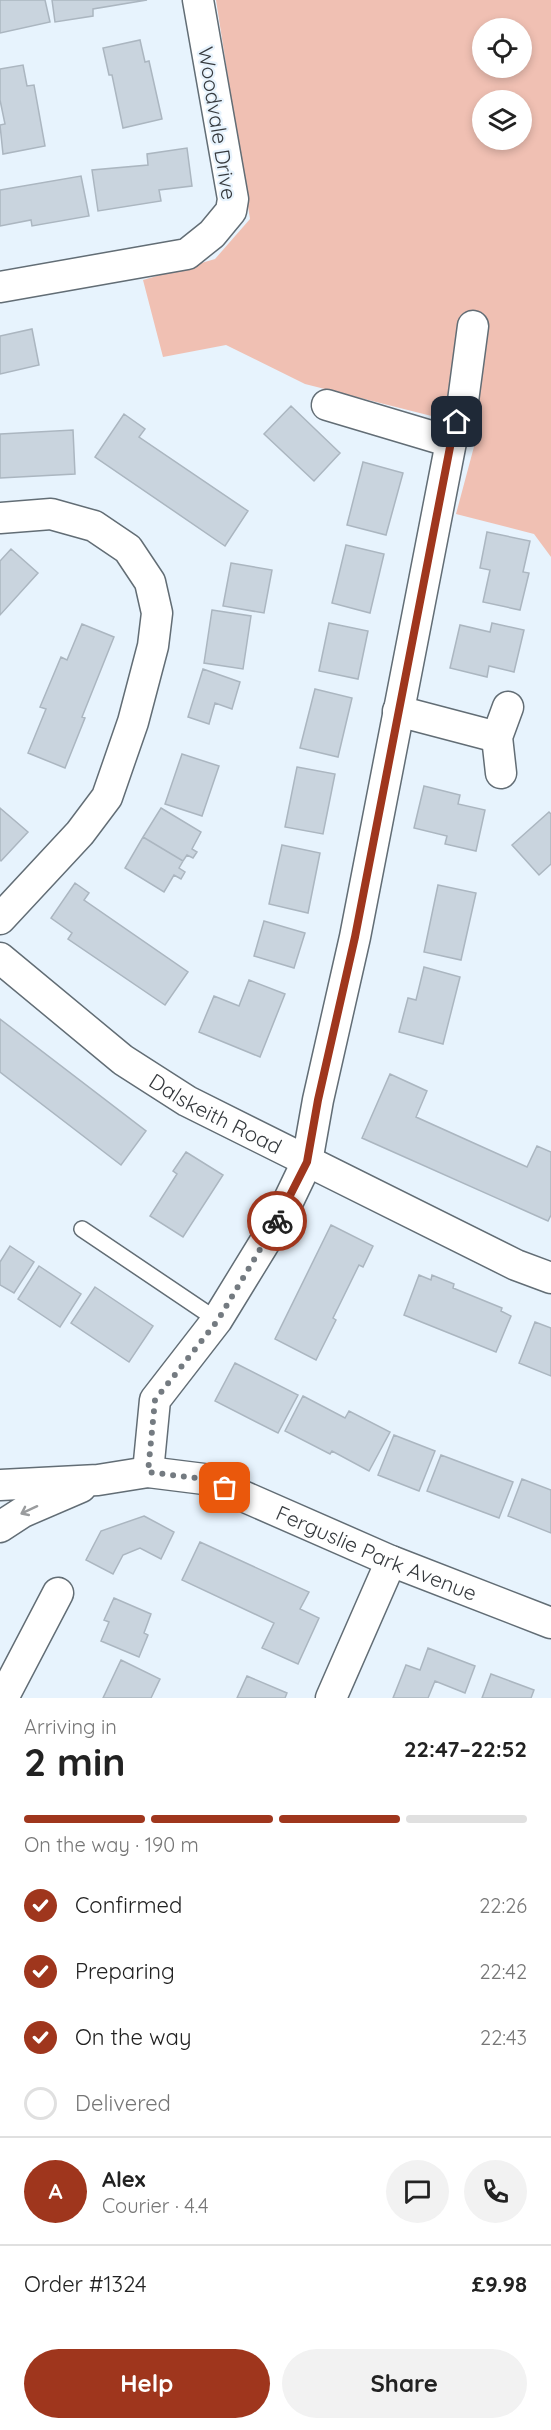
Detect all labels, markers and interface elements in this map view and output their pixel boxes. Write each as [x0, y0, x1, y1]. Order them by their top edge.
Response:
map controls [472, 18, 532, 150]
button: locate [472, 18, 532, 78]
street label: Woodvale Drive [193, 45, 243, 201]
button: layers [472, 90, 532, 150]
pin [431, 396, 482, 447]
icon: home [440, 405, 473, 438]
street label: Dalskeith Road [145, 1067, 286, 1159]
courier [247, 1191, 307, 1251]
icon: bike [261, 1205, 294, 1238]
pin [199, 1462, 250, 1513]
icon: bag [208, 1471, 241, 1504]
street label: Ferguslie Park Avenue [272, 1499, 481, 1606]
one-way arrow [20, 1505, 38, 1516]
text: Arriving in [24, 1714, 117, 1739]
text: 22:47–22:52 [404, 1735, 527, 1763]
text: 2 min [24, 1737, 126, 1786]
text: On the way · 190 m [24, 1832, 199, 1857]
icon: check [24, 1889, 57, 1922]
text: Confirmed [75, 1891, 182, 1919]
text: 22:26 [479, 1893, 527, 1918]
icon: check [24, 1955, 57, 1988]
text: Preparing [75, 1957, 175, 1985]
text: 22:42 [479, 1959, 527, 1984]
icon: check [24, 2021, 57, 2054]
text: On the way [75, 2023, 191, 2051]
text: 22:43 [480, 2025, 527, 2050]
text: Delivered [75, 2089, 171, 2117]
button: chat [386, 2160, 449, 2223]
button: phone [464, 2160, 527, 2223]
text: Alex [102, 2165, 145, 2193]
text: A [48, 2177, 63, 2205]
text: Courier · 4.4 [102, 2193, 208, 2218]
text: Order #1324 [24, 2270, 147, 2298]
text: £9.98 [472, 2270, 527, 2298]
button: Help [24, 2349, 270, 2418]
button: Share [282, 2349, 527, 2418]

